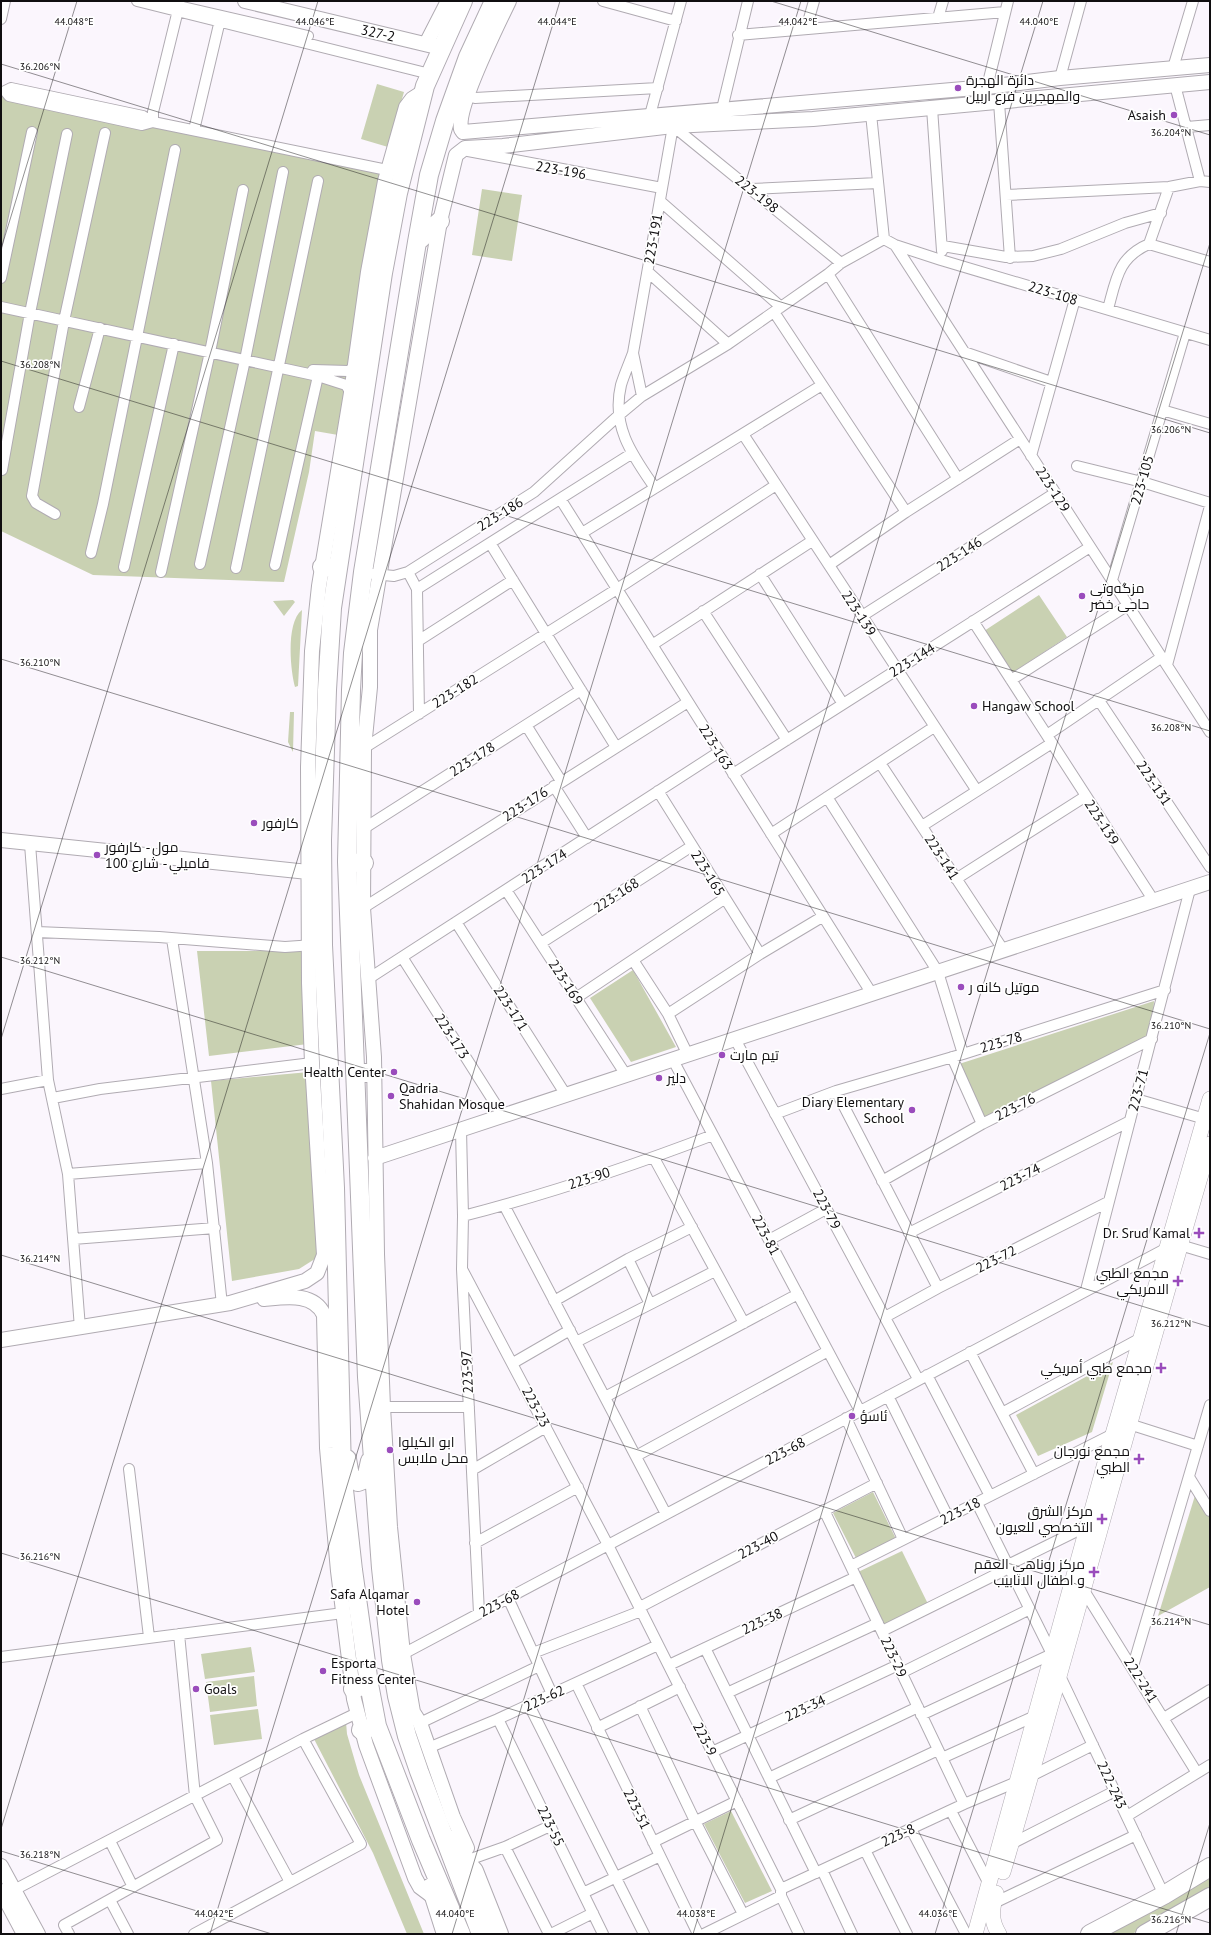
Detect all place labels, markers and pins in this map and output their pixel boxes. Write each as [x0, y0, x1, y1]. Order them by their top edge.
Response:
place label: دائرة الهجرة والمهجرين فرع اربيل [966, 71, 1080, 105]
marker: دائرة الهجرة والمهجرين فرع اربيل [953, 83, 963, 93]
place label: Asaish [1128, 106, 1166, 124]
marker: Asaish [1169, 110, 1179, 120]
place label: مزگه‌وتی حاجی خضر [1089, 579, 1149, 613]
marker: مزگه‌وتی حاجی خضر [1077, 591, 1087, 601]
place label: Hangaw School [982, 697, 1075, 715]
marker: Hangaw School [969, 701, 979, 711]
place label: کارفور [261, 814, 299, 832]
marker: کارفور [249, 818, 259, 828]
place label: مول - كارفور فاميلي - شارع 100 [104, 838, 209, 875]
marker: مول - كارفور فاميلي - شارع 100 [92, 850, 102, 860]
place label: موتيل كانه ر [968, 978, 1040, 996]
marker: موتيل كانه ر [956, 982, 966, 992]
place label: تیم مارت [730, 1046, 779, 1065]
marker: تیم مارت [717, 1050, 727, 1060]
place label: Health Center [304, 1063, 386, 1081]
marker: Health Center [389, 1067, 399, 1077]
place label: دلير [666, 1069, 686, 1087]
marker: دلير [654, 1073, 664, 1083]
place label: Qadria Shahidan Mosque [399, 1079, 505, 1113]
marker: Qadria Shahidan Mosque [386, 1091, 396, 1101]
place label: Diary Elementary School [802, 1093, 904, 1127]
marker: Diary Elementary School [907, 1105, 917, 1115]
place label: Dr. Srud Kamal [1103, 1224, 1190, 1242]
marker: Dr. Srud Kamal [1193, 1227, 1205, 1239]
place label: مجمع الطبي الامريكي [1096, 1264, 1169, 1301]
marker: مجمع الطبي الامريكي [1172, 1275, 1184, 1287]
place label: مجمع طبي أمریکي [1041, 1359, 1152, 1380]
marker: مجمع طبي أمریکي [1155, 1362, 1167, 1374]
place label: ئاسؤ [860, 1407, 888, 1425]
marker: ئاسؤ [847, 1411, 857, 1421]
place label: ابو الكيلوا محل ملابس [398, 1433, 469, 1467]
place label: مجمع نورجان الطبي [1054, 1442, 1130, 1479]
marker: ابو الكيلوا محل ملابس [385, 1445, 395, 1455]
marker: مجمع نورجان الطبي [1133, 1453, 1145, 1465]
place label: مركز الشرق التخصصي للعيون [996, 1502, 1093, 1538]
marker: مركز الشرق التخصصي للعيون [1096, 1513, 1108, 1525]
place label: مركز روناهي العقم و اطفال الانابيب [974, 1555, 1085, 1589]
marker: مركز روناهي العقم و اطفال الانابيب [1088, 1566, 1100, 1578]
place label: Safa Alqamar Hotel [330, 1585, 409, 1619]
marker: Safa Alqamar Hotel [412, 1597, 422, 1607]
place label: Esporta Fitness Center [331, 1654, 416, 1688]
marker: Esporta Fitness Center [318, 1666, 328, 1676]
place label: Goals [204, 1680, 237, 1698]
marker: Goals [191, 1684, 201, 1694]

